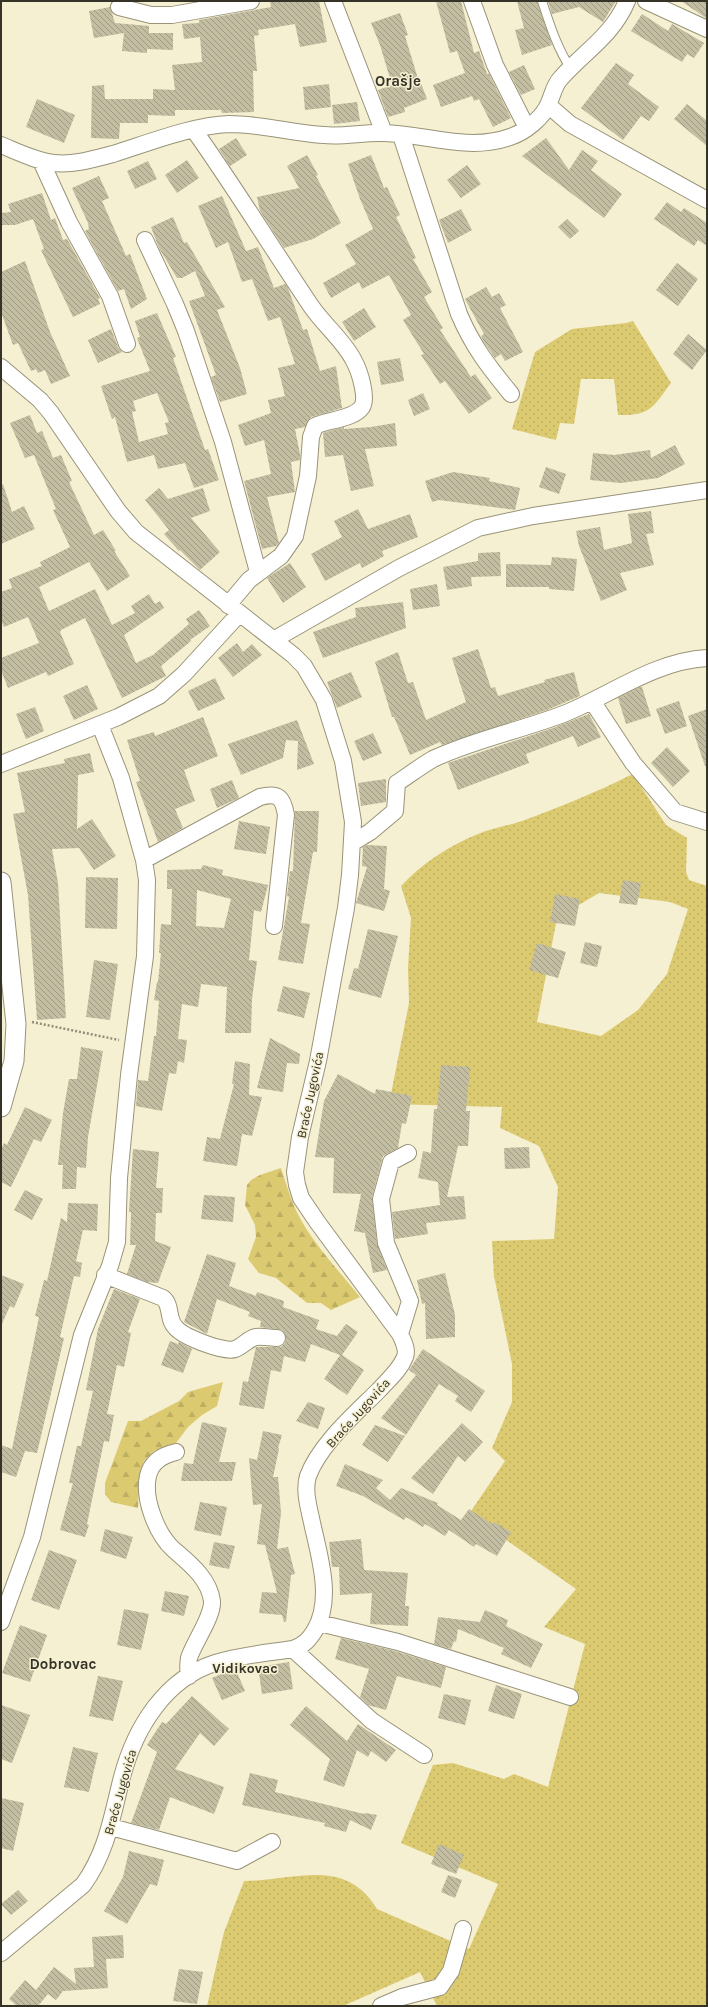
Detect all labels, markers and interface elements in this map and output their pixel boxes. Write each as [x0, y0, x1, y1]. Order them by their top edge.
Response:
district label: Orašje [375, 72, 421, 90]
street label: Braće Jugovića [293, 1050, 327, 1140]
street label: Braće Jugovića [323, 1375, 393, 1451]
district label: Dobrovac [30, 1655, 96, 1673]
district label: Vidikovac [212, 1660, 278, 1677]
street label: Braće Jugovića [101, 1748, 139, 1836]

